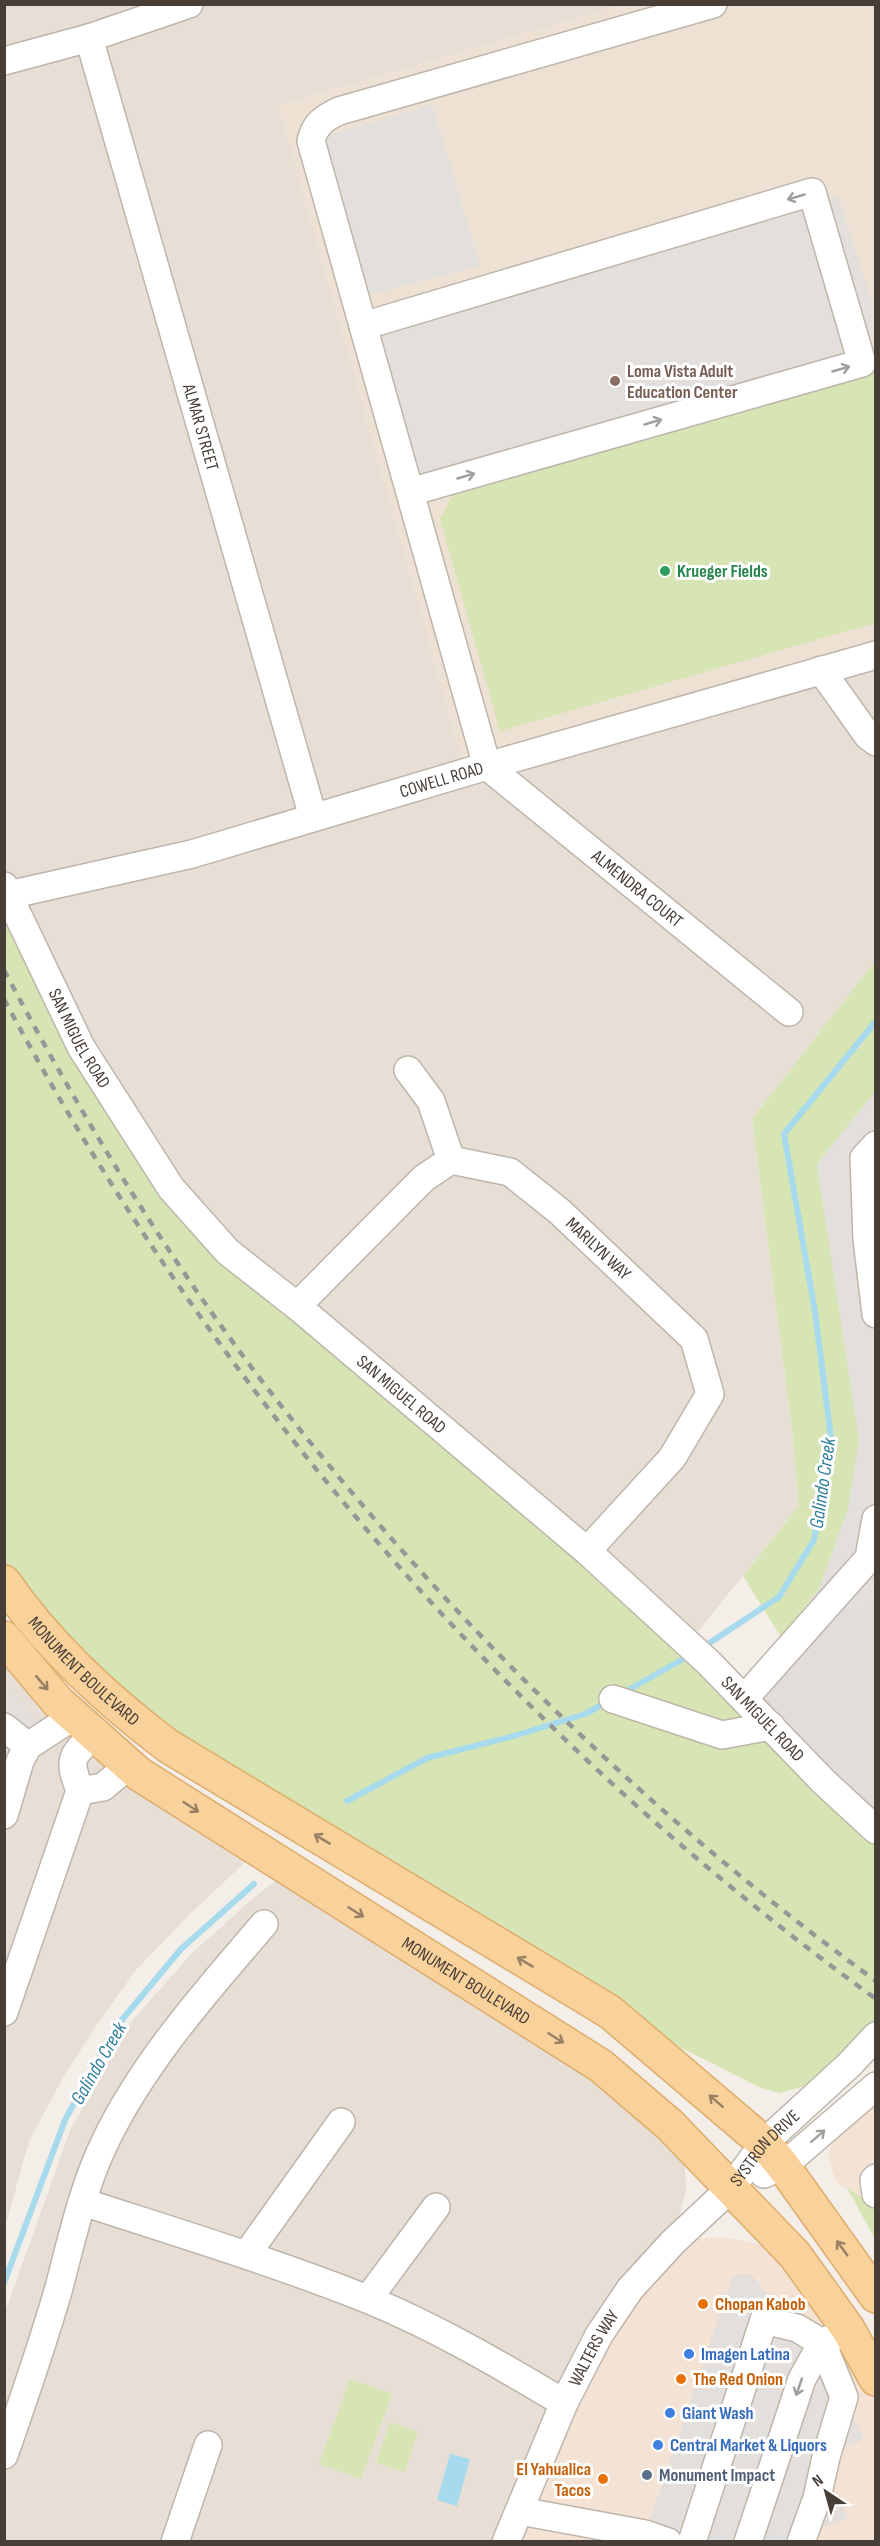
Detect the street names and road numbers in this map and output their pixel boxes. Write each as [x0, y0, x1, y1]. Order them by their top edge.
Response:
street label: ALMAR STREET [178, 381, 223, 473]
street label: COWELL ROAD [397, 758, 486, 802]
street label: ALMENDRA COURT [586, 845, 687, 932]
street label: SAN MIGUEL ROAD [44, 985, 115, 1092]
street label: MARILYN WAY [561, 1213, 635, 1285]
street label: SAN MIGUEL ROAD [352, 1351, 450, 1438]
street label: MONUMENT BOULEVARD [23, 1612, 144, 1730]
street label: SAN MIGUEL ROAD [717, 1672, 809, 1766]
street label: MONUMENT BOULEVARD [398, 1933, 534, 2029]
street label: SYSTRON DRIVE [726, 2106, 804, 2191]
street label: WALTERS WAY [564, 2306, 624, 2390]

